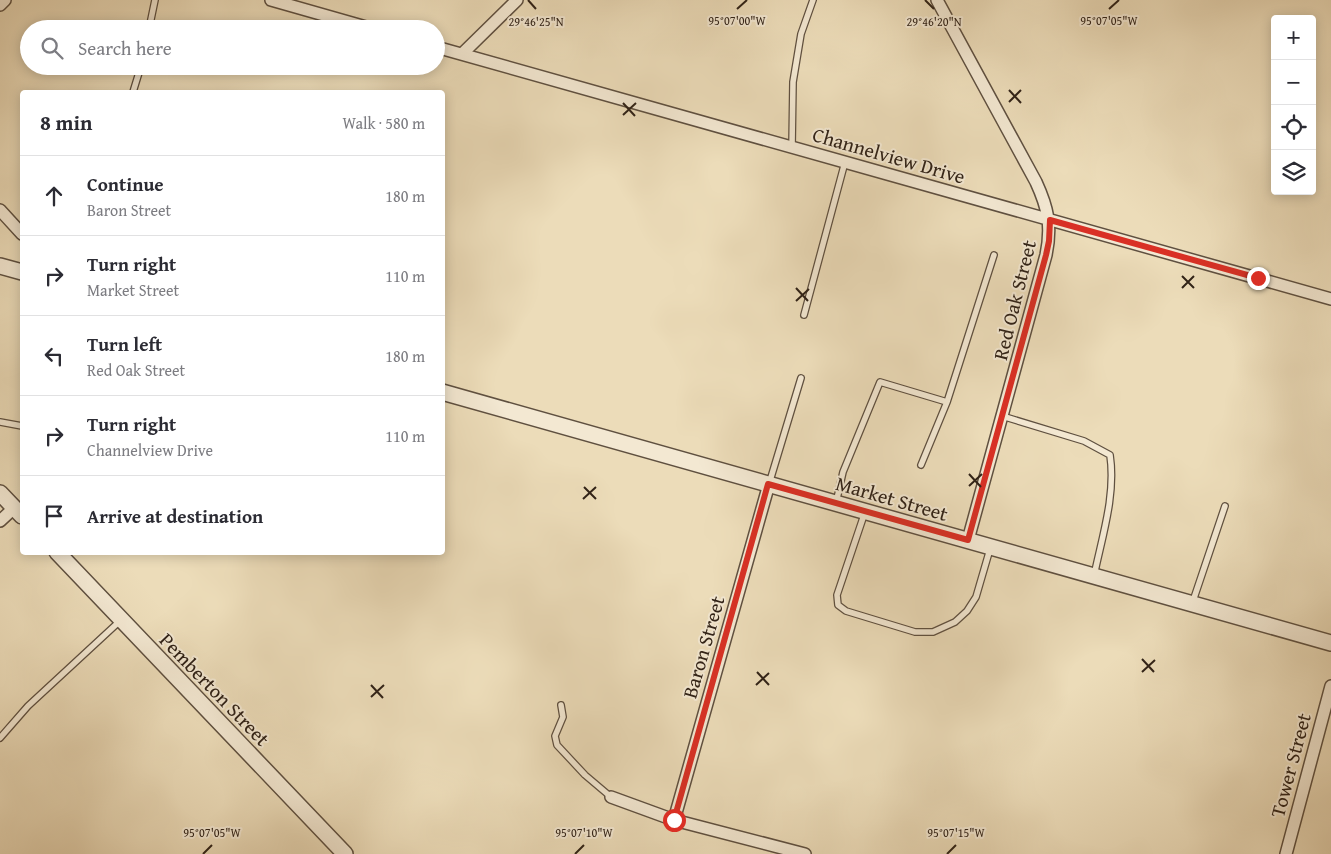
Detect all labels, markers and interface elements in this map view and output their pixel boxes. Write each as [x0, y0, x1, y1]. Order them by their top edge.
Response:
text: 95°07'00"W [708, 12, 767, 29]
text: 95°07'05"W [1080, 12, 1139, 29]
text: 29°46'25"N [508, 13, 564, 30]
text: 29°46'20"N [906, 13, 962, 30]
map controls [1271, 15, 1316, 195]
button: + [1271, 15, 1316, 60]
search box [20, 20, 445, 75]
icon: search [38, 34, 66, 62]
text: Search here [78, 34, 172, 62]
button: − [1271, 60, 1316, 105]
button: locate [1271, 105, 1316, 150]
text: 8 min [40, 107, 92, 138]
text: Walk · 580 m [342, 111, 425, 135]
street label: Channelview Drive [809, 119, 969, 191]
button: layers [1271, 150, 1316, 195]
text: Continue [87, 170, 164, 198]
icon: ahead [40, 182, 68, 210]
text: 180 m [385, 184, 425, 208]
text: Baron Street [87, 198, 171, 222]
street label: Red Oak Street [985, 237, 1043, 363]
text: Turn right [87, 250, 176, 278]
icon: right [40, 262, 68, 290]
text: 110 m [385, 264, 425, 288]
route end [1247, 267, 1270, 290]
text: Market Street [87, 278, 179, 302]
text: Turn left [87, 330, 162, 358]
icon: left [40, 342, 68, 370]
text: 180 m [385, 344, 425, 368]
text: Red Oak Street [87, 358, 185, 382]
text: Turn right [87, 410, 176, 438]
icon: right [40, 422, 68, 450]
text: 110 m [385, 424, 425, 448]
text: Channelview Drive [87, 438, 213, 462]
street label: Market Street [833, 468, 951, 528]
icon: arrive [40, 502, 68, 530]
text: Arrive at destination [87, 502, 263, 530]
street label: Baron Street [675, 592, 731, 702]
street label: Pemberton Street [153, 626, 277, 752]
street label: Tower Street [1262, 710, 1318, 820]
route start [663, 809, 686, 832]
text: 95°07'05"W [183, 824, 242, 841]
text: 95°07'10"W [555, 824, 614, 841]
text: 95°07'15"W [927, 824, 986, 841]

